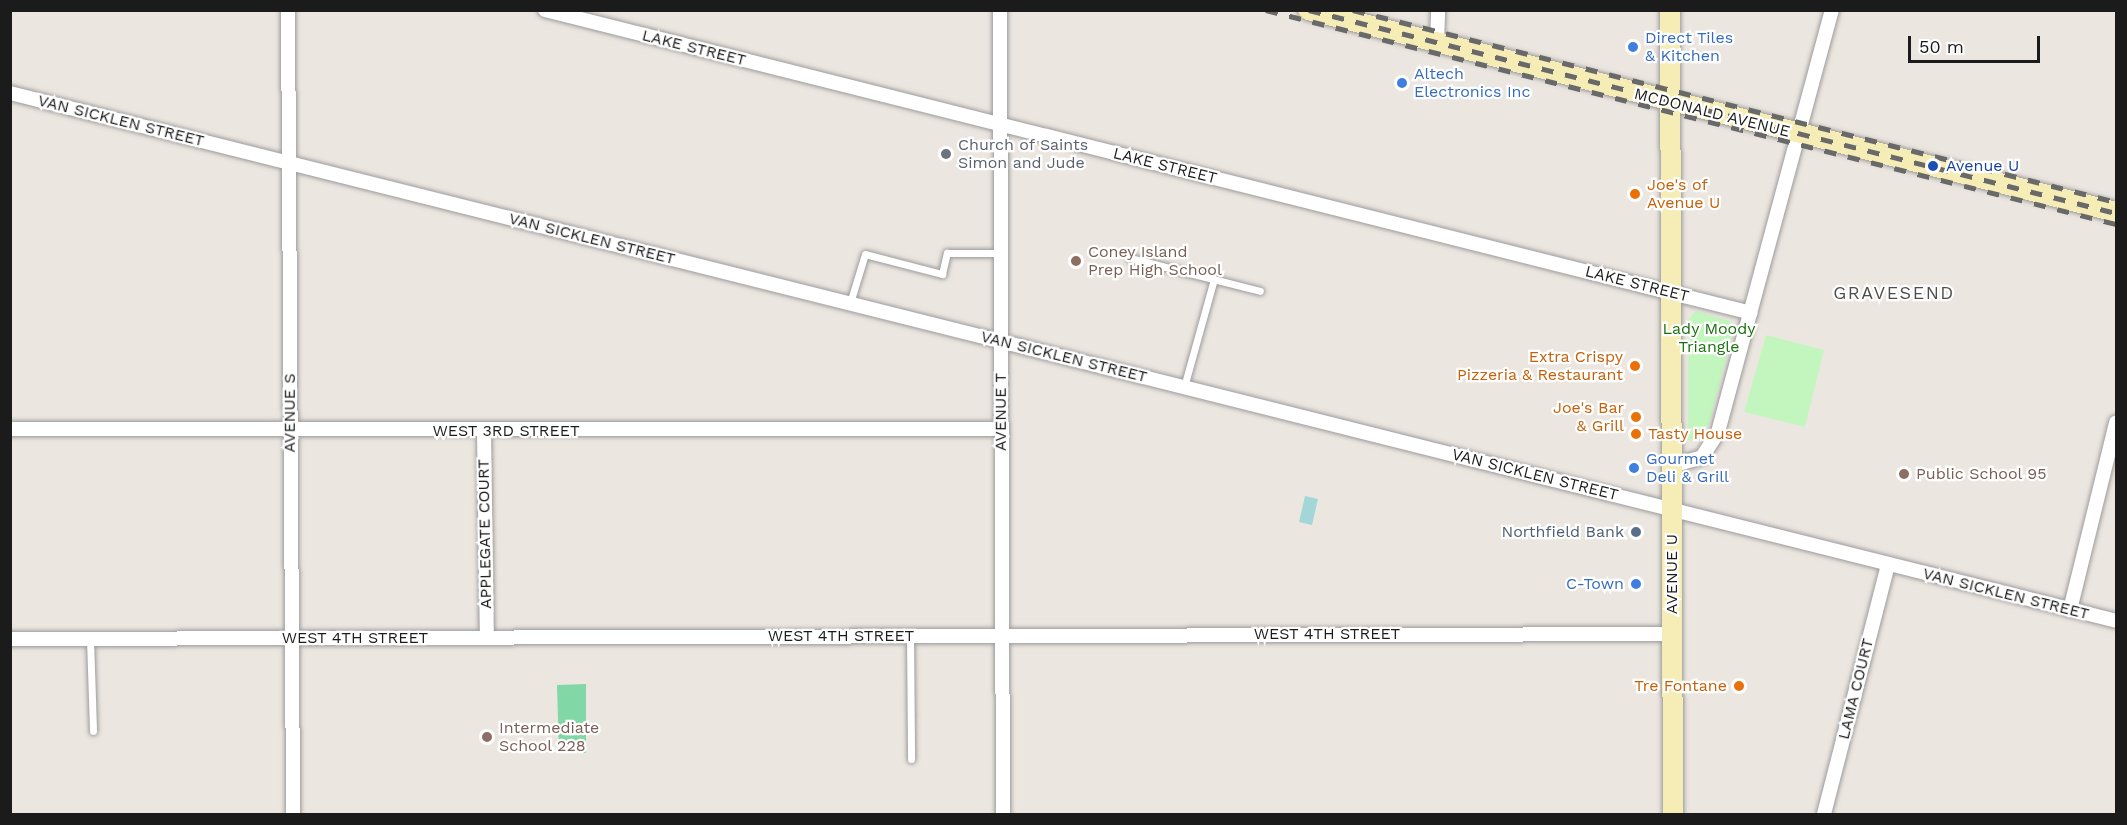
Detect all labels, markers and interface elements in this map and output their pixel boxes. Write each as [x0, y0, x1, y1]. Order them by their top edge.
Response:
scale bar [1911, 24, 2043, 62]
street label: LAKE STREET [640, 26, 748, 70]
place label: Direct Tiles & Kitchen [1645, 28, 1734, 66]
text: 50 m [1919, 36, 1964, 57]
marker: Direct Tiles & Kitchen [1626, 40, 1640, 54]
place label: Altech Electronics Inc [1414, 64, 1530, 102]
marker: Altech Electronics Inc [1395, 76, 1409, 90]
street label: MCDONALD AVENUE [1632, 84, 1792, 142]
street label: VAN SICKLEN STREET [36, 91, 206, 151]
place label: Church of Saints Simon and Jude [958, 135, 1089, 173]
street label: LAKE STREET [1111, 144, 1219, 188]
marker: Church of Saints Simon and Jude [939, 147, 953, 161]
place label: Avenue U [1946, 156, 2019, 176]
marker: Avenue U [1924, 157, 1942, 175]
place label: Joe's of Avenue U [1647, 175, 1720, 213]
marker: Joe's of Avenue U [1628, 187, 1642, 201]
street label: VAN SICKLEN STREET [507, 209, 677, 269]
place label: Coney Island Prep High School [1088, 242, 1222, 280]
marker: Coney Island Prep High School [1069, 254, 1083, 268]
street label: LAKE STREET [1583, 262, 1691, 306]
district label: GRAVESEND [1833, 282, 1955, 304]
park label: Lady Moody Triangle [1662, 319, 1756, 357]
street label: VAN SICKLEN STREET [979, 327, 1149, 387]
place label: Extra Crispy Pizzeria & Restaurant [1457, 347, 1623, 385]
marker: Extra Crispy Pizzeria & Restaurant [1628, 359, 1642, 373]
street label: AVENUE S [280, 373, 300, 453]
street label: AVENUE T [991, 373, 1011, 451]
place label: Joe's Bar & Grill [1553, 398, 1624, 436]
marker: Joe's Bar & Grill [1629, 410, 1643, 424]
street label: WEST 3RD STREET [432, 421, 580, 441]
place label: Tasty House [1648, 424, 1743, 444]
marker: Tasty House [1629, 427, 1643, 441]
street label: VAN SICKLEN STREET [1450, 445, 1620, 505]
place label: Gourmet Deli & Grill [1646, 449, 1729, 487]
street label: APPLEGATE COURT [474, 459, 496, 609]
marker: Gourmet Deli & Grill [1627, 461, 1641, 475]
place label: Public School 95 [1916, 464, 2047, 484]
marker: Public School 95 [1897, 467, 1911, 481]
place label: Northfield Bank [1502, 522, 1624, 542]
marker: Northfield Bank [1629, 525, 1643, 539]
street label: AVENUE U [1662, 534, 1682, 614]
street label: VAN SICKLEN STREET [1921, 564, 2091, 624]
place label: C-Town [1566, 574, 1624, 594]
marker: C-Town [1629, 577, 1643, 591]
street label: WEST 4TH STREET [1254, 624, 1400, 644]
street label: WEST 4TH STREET [768, 626, 914, 646]
street label: WEST 4TH STREET [282, 628, 428, 648]
street label: LAMA COURT [1834, 636, 1878, 742]
place label: Tre Fontane [1634, 676, 1727, 696]
marker: Tre Fontane [1732, 679, 1746, 693]
place label: Intermediate School 228 [499, 718, 599, 756]
marker: Intermediate School 228 [480, 730, 494, 744]

